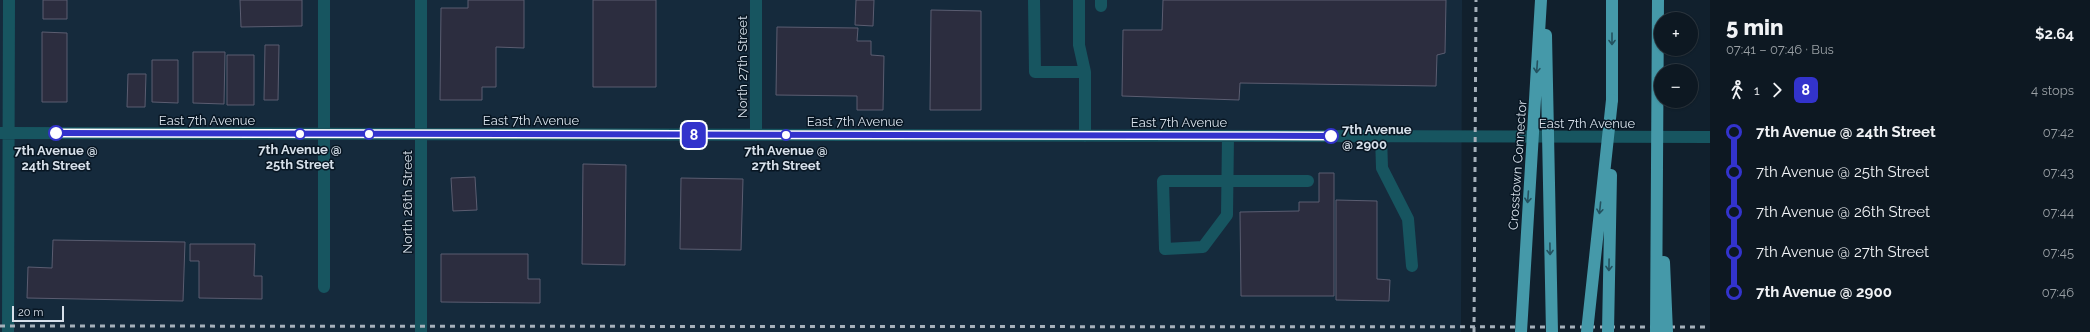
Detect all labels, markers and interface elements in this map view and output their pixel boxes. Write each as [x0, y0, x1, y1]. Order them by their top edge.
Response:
map controls [1654, 12, 1698, 108]
button: + [1654, 12, 1698, 56]
text: 5 min [1726, 14, 1783, 40]
street label: North 27th Street [735, 15, 750, 118]
text: $2.64 [2035, 25, 2074, 43]
one-way arrow [1608, 32, 1616, 45]
text: 07:41 – 07:46 · Bus [1726, 42, 1834, 57]
one-way arrow [1533, 60, 1540, 73]
button: − [1654, 64, 1698, 108]
icon: walk [1726, 79, 1748, 101]
icon: forward [1766, 79, 1788, 101]
text: 8 [1802, 82, 1810, 98]
text: 1 [1754, 83, 1760, 98]
text: 4 stops [2031, 83, 2074, 98]
street label: Crosstown Connector [1505, 99, 1530, 230]
street label: East 7th Avenue [159, 113, 256, 128]
street label: East 7th Avenue [483, 113, 580, 128]
street label: East 7th Avenue [807, 114, 904, 129]
street label: East 7th Avenue [1131, 115, 1228, 130]
street label: East 7th Avenue [1539, 116, 1636, 131]
line badge: 8 [681, 122, 707, 148]
place label: 7th Avenue @ 2900 [1342, 122, 1412, 152]
text: 7th Avenue @ 24th Street [1756, 123, 1936, 141]
marker: 7th Avenue @ 24th Street [48, 125, 64, 141]
text: 07:42 [2043, 125, 2074, 140]
text: 8 [690, 127, 698, 143]
marker: 7th Avenue @ 25th Street [294, 128, 306, 140]
unlabelled marker [363, 128, 375, 140]
marker: 7th Avenue @ 2900 [1323, 128, 1339, 144]
marker: 7th Avenue @ 27th Street [780, 129, 792, 141]
place label: 7th Avenue @ 25th Street [258, 142, 342, 172]
place label: 7th Avenue @ 24th Street [14, 143, 98, 173]
place label: 7th Avenue @ 27th Street [744, 143, 828, 173]
street label: North 26th Street [400, 150, 415, 254]
text: 7th Avenue @ 25th Street [1756, 163, 1929, 181]
text: 07:43 [2043, 165, 2074, 180]
one-way arrow [1525, 190, 1532, 203]
one-way arrow [1597, 201, 1604, 214]
text: 7th Avenue @ 26th Street [1756, 203, 1930, 221]
text: 07:44 [2043, 205, 2074, 220]
one-way arrow [1546, 242, 1554, 255]
text: 7th Avenue @ 27th Street [1756, 243, 1929, 261]
text: 07:45 [2043, 245, 2074, 260]
one-way arrow [1606, 258, 1613, 271]
text: 7th Avenue @ 2900 [1756, 283, 1892, 301]
text: 07:46 [2042, 285, 2074, 300]
scale bar [12, 304, 64, 323]
text: 20 m [18, 306, 43, 319]

